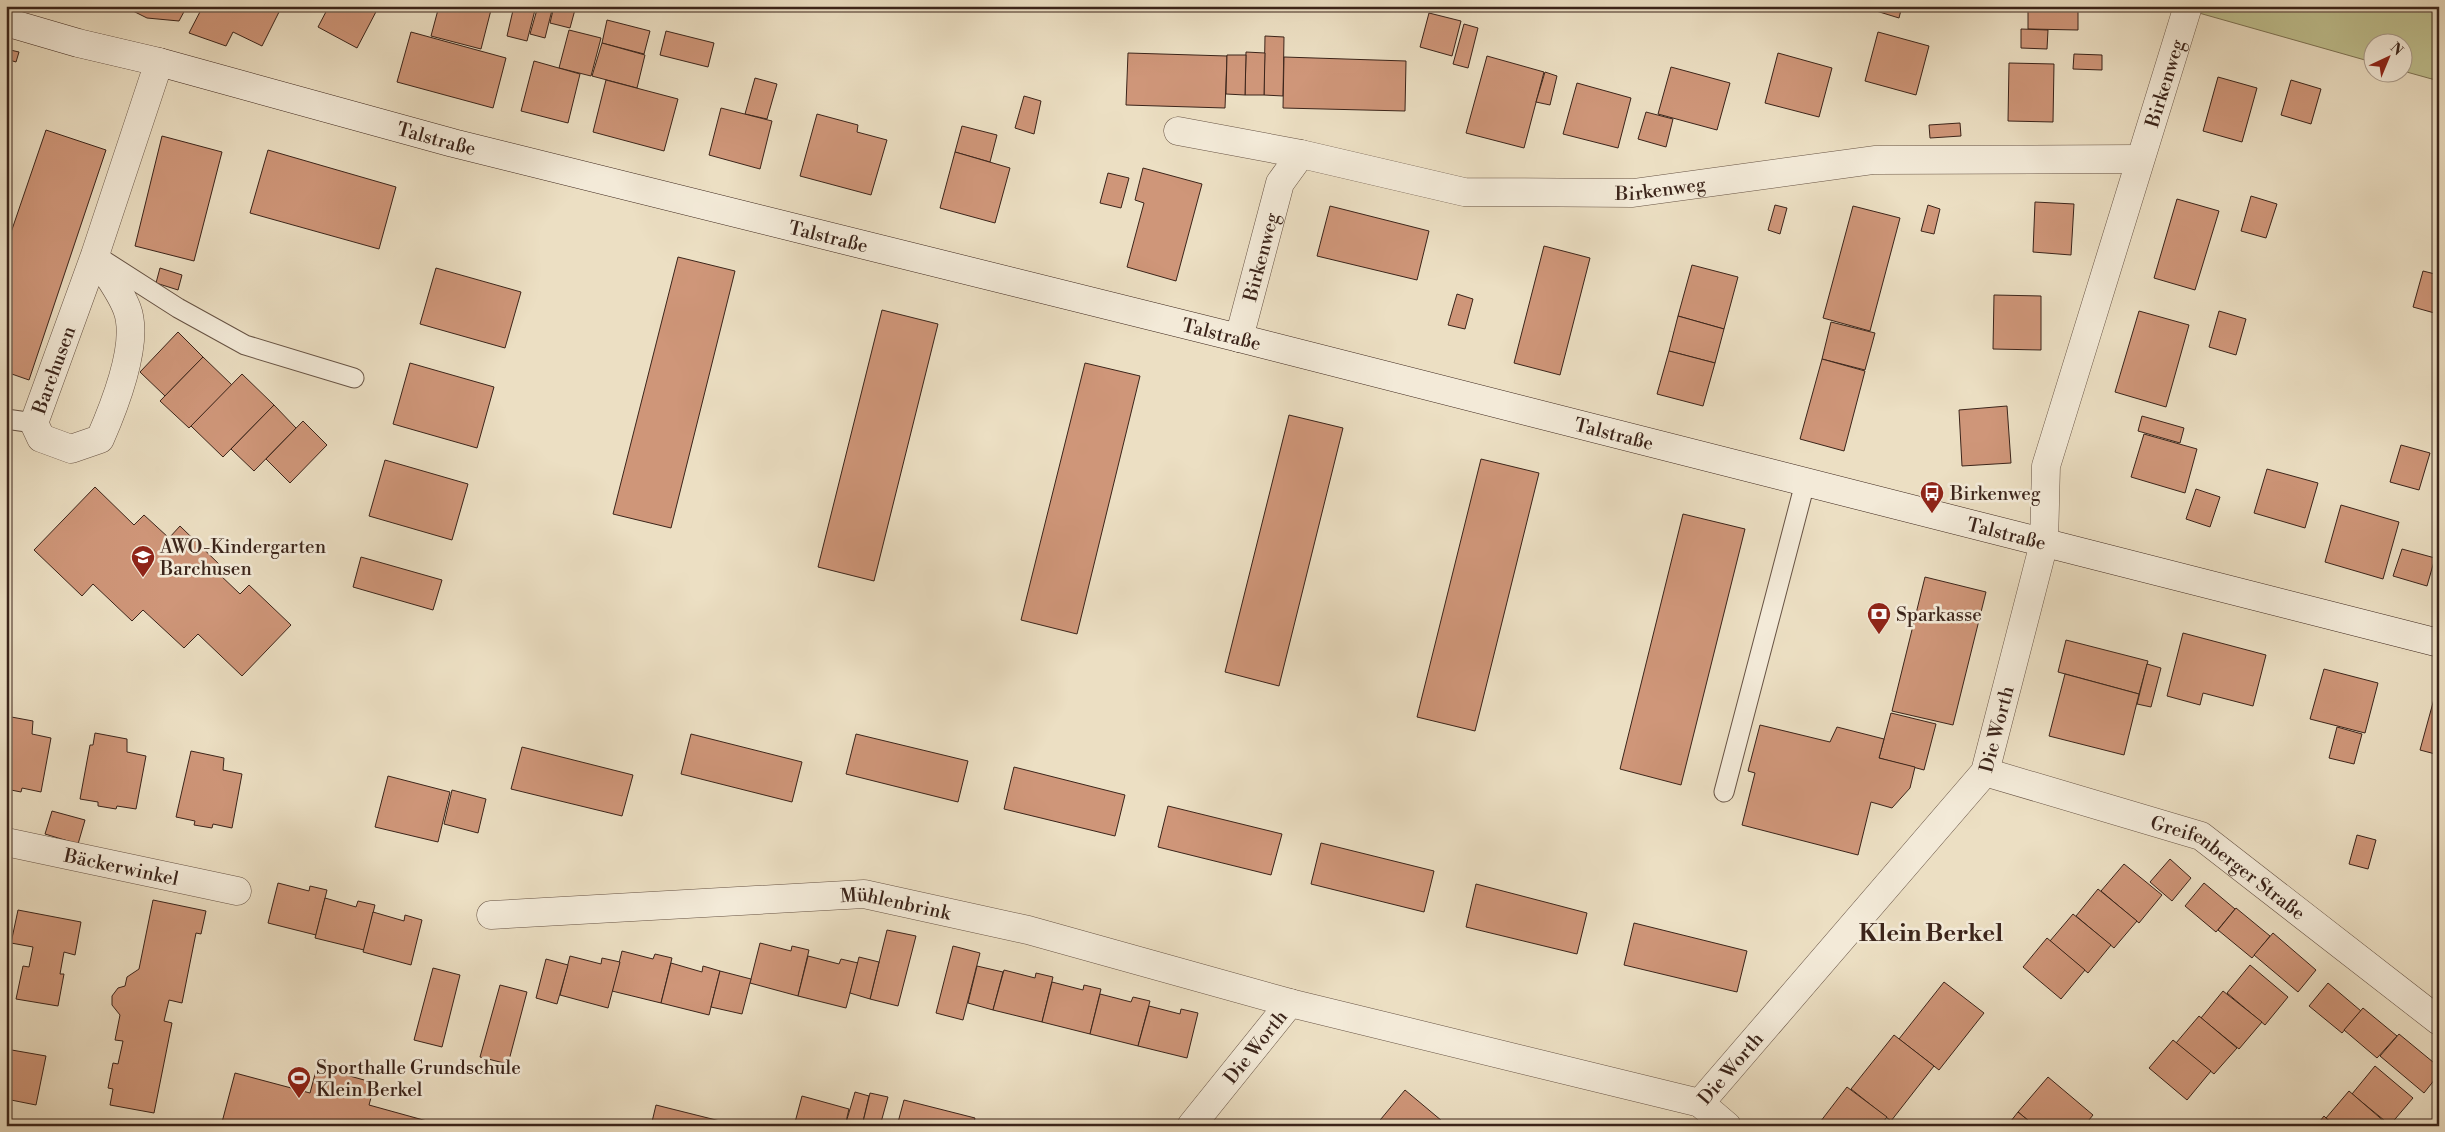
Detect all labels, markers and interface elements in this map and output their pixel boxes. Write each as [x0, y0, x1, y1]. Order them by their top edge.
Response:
north arrow [2362, 32, 2412, 82]
street label: Birkenweg [2140, 36, 2190, 131]
text: N [2386, 39, 2407, 60]
street label: Talstraße [394, 117, 478, 161]
street label: Birkenweg [1614, 172, 1707, 206]
street label: Birkenweg [1238, 210, 1285, 305]
street label: Talstraße [786, 216, 870, 258]
street label: Talstraße [1179, 313, 1263, 356]
street label: Barchusen [27, 323, 81, 418]
street label: Talstraße [1572, 413, 1656, 456]
bus stop icon: Birkenweg [1919, 480, 1945, 514]
place label: Birkenweg [1949, 482, 2041, 506]
street label: Talstraße [1964, 512, 2048, 556]
place label: AWO-Kindergarten Barchusen [159, 535, 326, 581]
school or university icon: AWO-Kindergarten Barchusen [130, 544, 156, 578]
bank icon: Sparkasse [1866, 601, 1892, 635]
place label: Sparkasse [1896, 603, 1982, 627]
street label: Die Worth [1974, 684, 2020, 775]
street label: Greifenberger Straße [2148, 811, 2310, 926]
street label: Bäckerwinkel [61, 843, 181, 891]
street label: Mühlenbrink [840, 883, 954, 926]
district label: Klein Berkel [1859, 919, 2003, 949]
street label: Die Worth [1219, 1005, 1293, 1089]
street label: Die Worth [1693, 1027, 1769, 1110]
place label: Sporthalle Grundschule Klein Berkel [316, 1056, 521, 1102]
sports icon: Sporthalle Grundschule Klein Berkel [286, 1065, 312, 1099]

